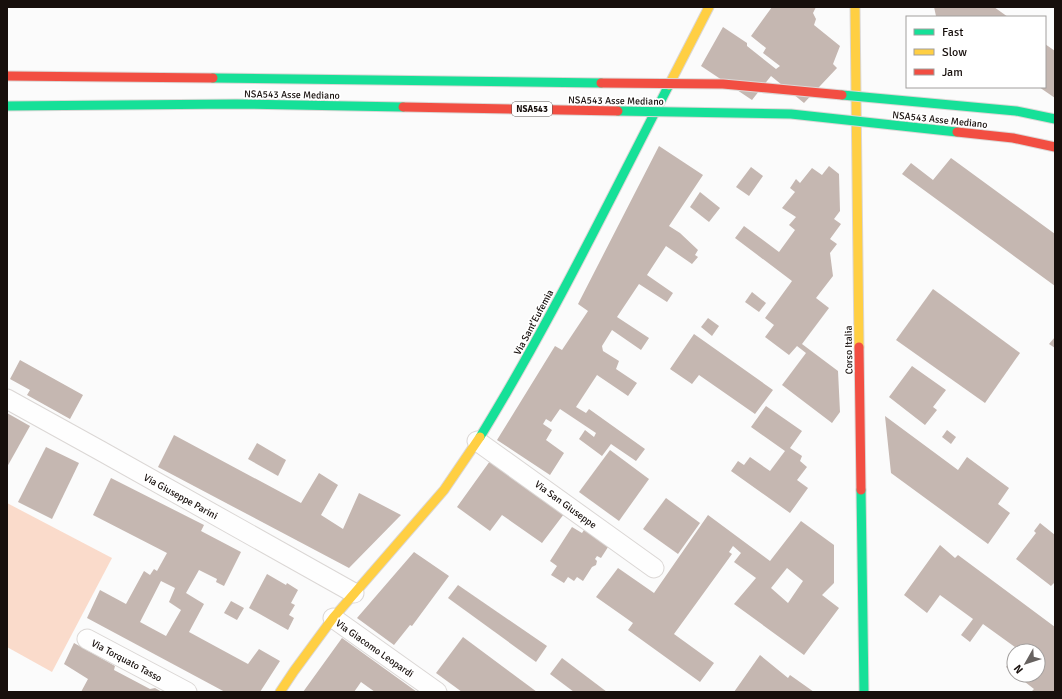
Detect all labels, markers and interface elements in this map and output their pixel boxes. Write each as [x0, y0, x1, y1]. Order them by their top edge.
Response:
legend [906, 16, 1046, 88]
text: Fast [942, 25, 963, 40]
text: Slow [942, 45, 967, 60]
text: Jam [942, 65, 963, 80]
street label: NSA543 Asse Mediano [244, 88, 340, 102]
street label: NSA543 Asse Mediano [568, 94, 664, 108]
road number: NSA543 [512, 102, 552, 116]
street label: NSA543 Asse Mediano [892, 109, 988, 131]
street label: Via Sant'Eufemia [512, 288, 556, 357]
street label: Corso Italia [843, 325, 855, 374]
street label: Via Giuseppe Parini [141, 472, 220, 522]
street label: Via San Giuseppe [532, 478, 599, 531]
street label: Via Giacomo Leopardi [333, 617, 416, 680]
street label: Via Torquato Tasso [89, 637, 164, 685]
north arrow [1006, 643, 1046, 683]
text: N [1011, 662, 1026, 676]

